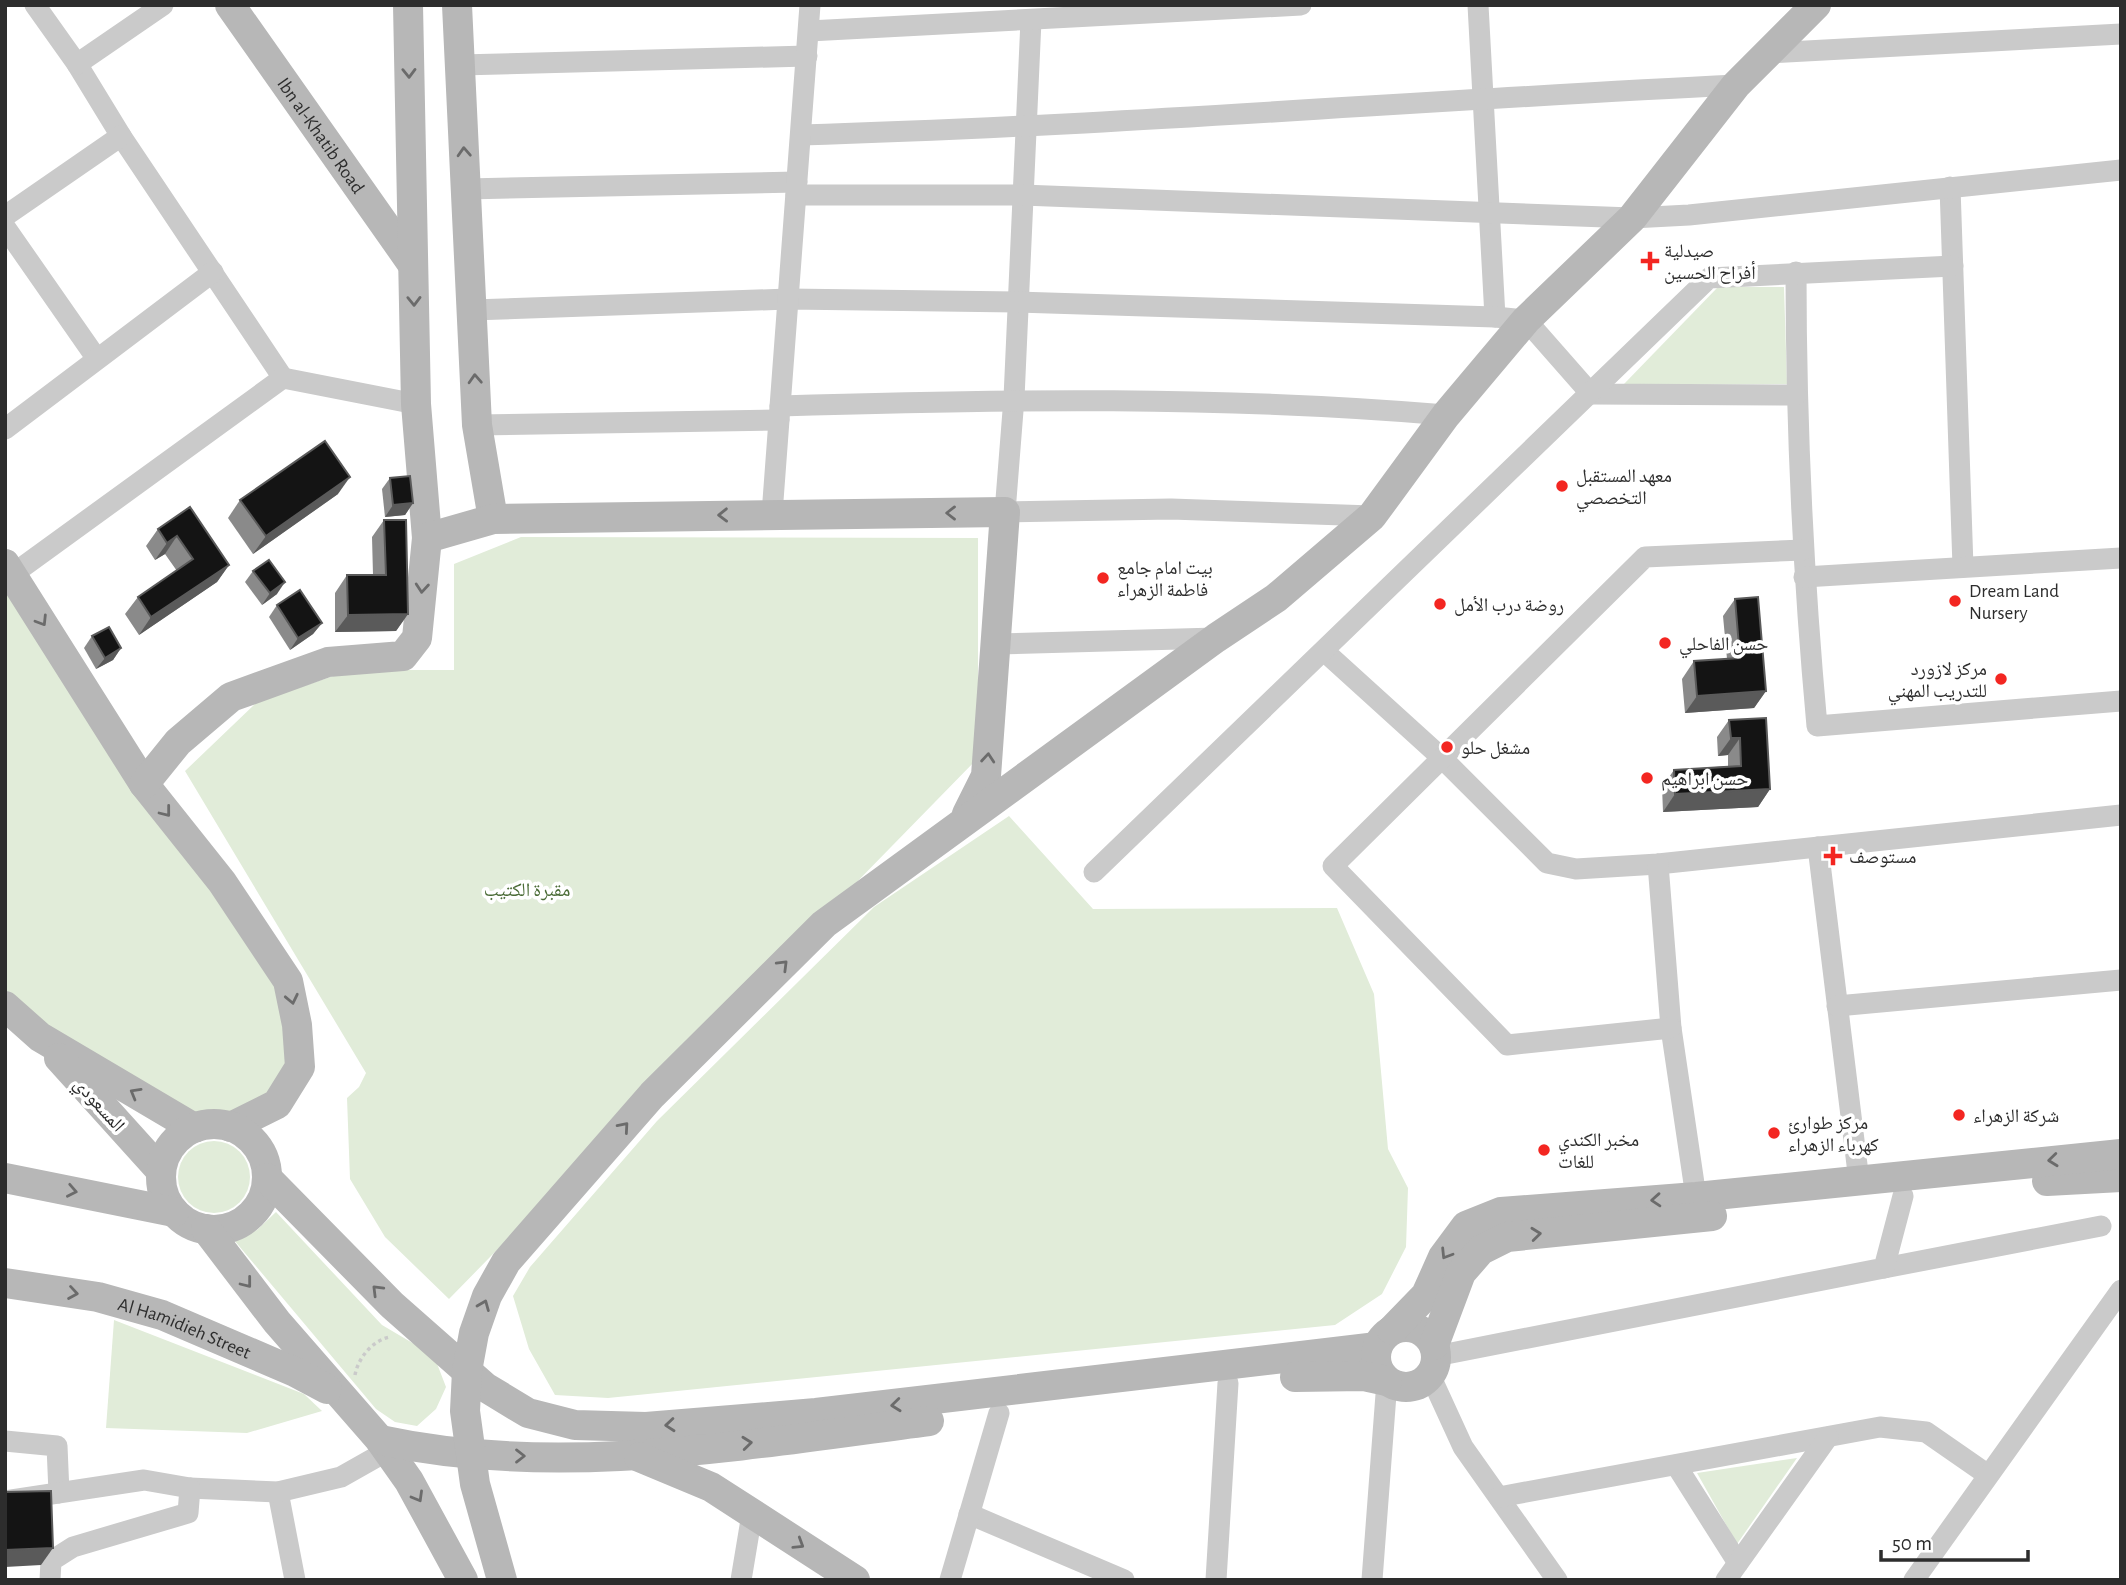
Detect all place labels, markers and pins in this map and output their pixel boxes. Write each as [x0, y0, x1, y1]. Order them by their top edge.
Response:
place label: صيدلية أفراح الحسين [1664, 242, 1756, 284]
marker: صيدلية أفراح الحسين [1642, 253, 1658, 269]
place label: معهد المستقبل التخصصي [1576, 467, 1672, 513]
marker: معهد المستقبل التخصصي [1554, 478, 1570, 494]
place label: بيت امام جامع فاطمة الزهراء [1117, 559, 1213, 601]
marker: بيت امام جامع فاطمة الزهراء [1095, 570, 1111, 586]
place label: Dream Land Nursery [1969, 582, 2059, 623]
marker: Dream Land Nursery [1947, 593, 1963, 609]
marker: روضة درب الأمل [1432, 596, 1448, 612]
place label: روضة درب الأمل [1454, 596, 1564, 616]
marker: حسن الفاحلي [1657, 635, 1673, 651]
place label: حسن الفاحلي [1679, 635, 1768, 659]
place label: مركز لازورد للتدريب المهني [1888, 660, 1987, 706]
marker: مركز لازورد للتدريب المهني [1993, 671, 2009, 687]
marker: مشغل حلو [1439, 739, 1455, 755]
place label: مشغل حلو [1461, 739, 1530, 759]
marker: حسن ابراهيم [1639, 770, 1655, 786]
place label: حسن ابراهيم [1661, 770, 1748, 791]
marker: مستوصف [1823, 846, 1843, 866]
place label: مستوصف [1849, 848, 1916, 868]
marker: شركة الزهراء [1951, 1107, 1967, 1123]
place label: شركة الزهراء [1973, 1107, 2059, 1127]
place label: مركز طوارئ كهرباء الزهراء [1788, 1114, 1879, 1156]
marker: مركز طوارئ كهرباء الزهراء [1766, 1125, 1782, 1141]
place label: مخبر الكندي للغات [1558, 1131, 1639, 1172]
marker: مخبر الكندي للغات [1536, 1142, 1552, 1158]

